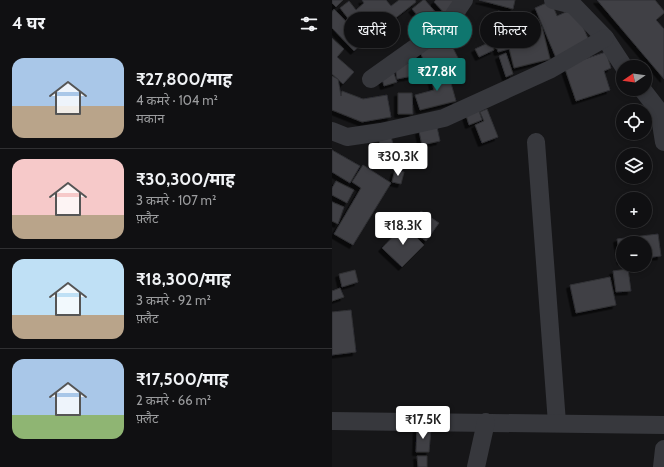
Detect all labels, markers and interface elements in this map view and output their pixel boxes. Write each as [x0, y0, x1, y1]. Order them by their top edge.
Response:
chip: खरीदें [344, 12, 400, 48]
chip: किराया [408, 12, 472, 48]
chip: फ़िल्टर [480, 12, 541, 48]
text: 4 घर [12, 13, 45, 33]
icon: filters [298, 13, 320, 35]
pin: ₹27.8K [404, 58, 470, 92]
north arrow [616, 60, 652, 96]
map controls [616, 60, 652, 272]
text: ₹27.8K [417, 63, 457, 79]
text: ₹27,800/माह [136, 69, 232, 89]
icon: home [44, 74, 92, 122]
text: 4 कमरे · 104 m² [136, 92, 218, 108]
button: locate [616, 104, 652, 140]
text: मकान [136, 110, 164, 126]
pin: ₹30.3K [365, 143, 431, 177]
text: ₹30.3K [377, 148, 419, 164]
button: layers [616, 148, 652, 184]
text: ₹30,300/माह [136, 169, 235, 189]
icon: home [44, 175, 92, 223]
text: 3 कमरे · 107 m² [136, 192, 216, 208]
button: + [616, 192, 652, 228]
text: फ़्लैट [136, 210, 159, 226]
pin: ₹18.3K [370, 212, 436, 246]
text: ₹18.3K [384, 217, 422, 233]
button: − [616, 236, 652, 272]
text: ₹18,300/माह [136, 269, 231, 289]
icon: home [44, 275, 92, 323]
text: 3 कमरे · 92 m² [136, 292, 211, 308]
text: फ़्लैट [136, 310, 159, 326]
text: ₹17,500/माह [136, 369, 228, 389]
icon: home [44, 375, 92, 423]
text: 2 कमरे · 66 m² [136, 392, 211, 408]
pin: ₹17.5K [390, 406, 456, 440]
text: फ़्लैट [136, 410, 159, 426]
text: ₹17.5K [405, 411, 441, 427]

